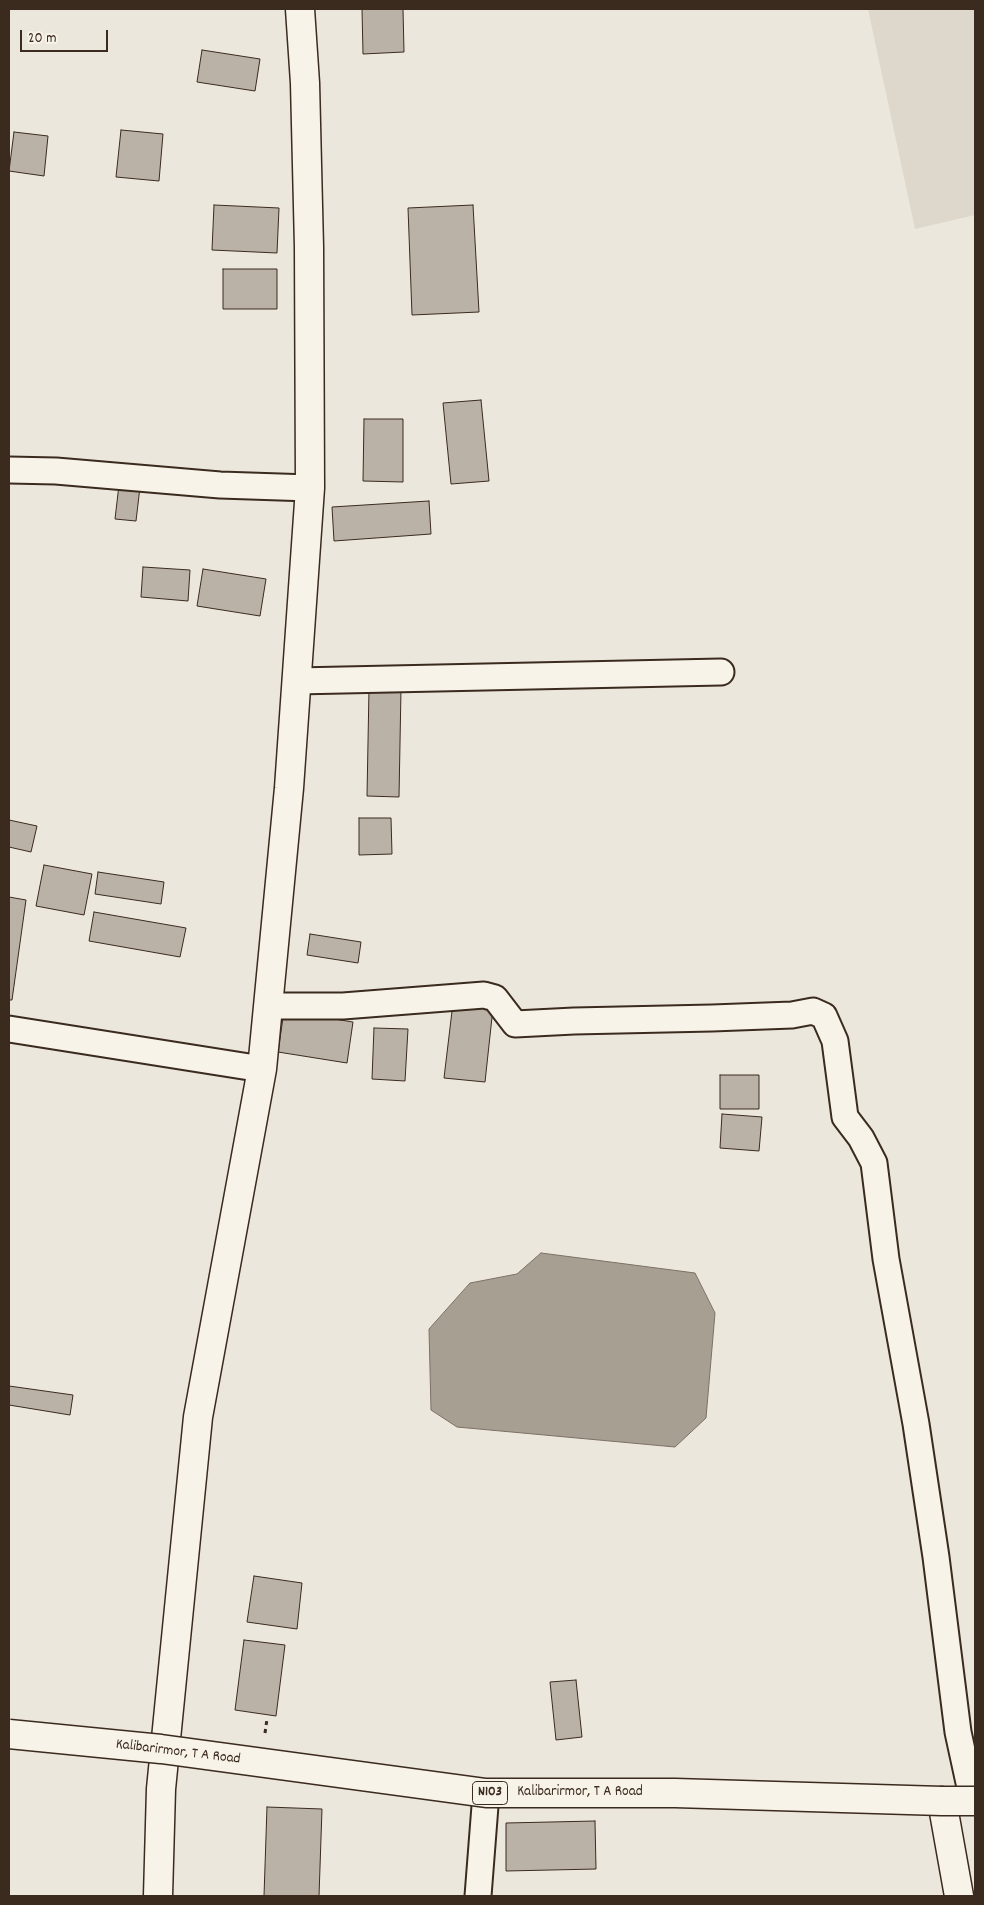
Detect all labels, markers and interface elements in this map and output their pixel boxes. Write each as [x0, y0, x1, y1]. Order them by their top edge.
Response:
scale bar [22, 20, 110, 52]
text: 20 m [28, 28, 56, 50]
street label: Kalibarirmor, T A Road [115, 1736, 241, 1770]
road number: N103 [472, 1782, 508, 1805]
street label: Kalibarirmor, T A Road [517, 1784, 643, 1802]

